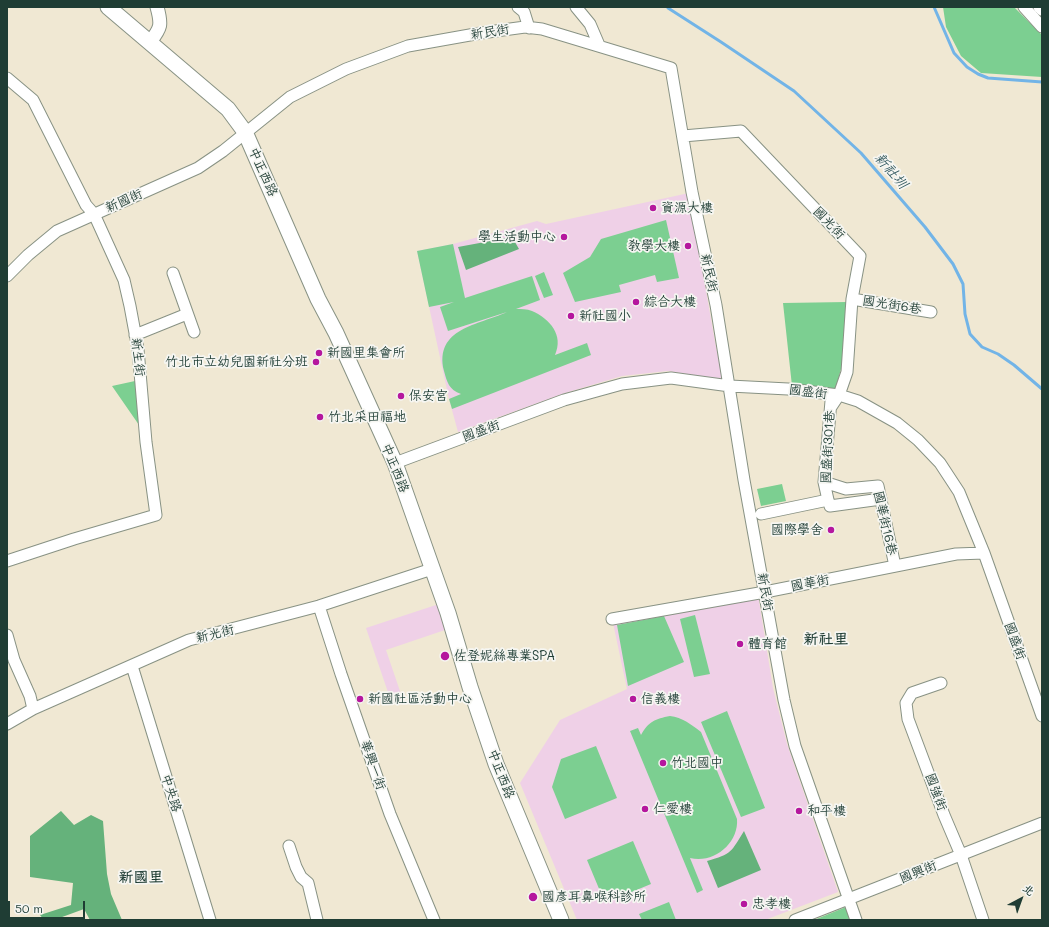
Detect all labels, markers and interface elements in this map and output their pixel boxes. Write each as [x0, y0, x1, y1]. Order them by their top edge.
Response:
street label: 新民街 [470, 21, 510, 43]
street label: 中正西路 [245, 145, 281, 199]
water label: 新社圳 [871, 150, 911, 192]
street label: 新國街 [103, 186, 145, 216]
place label: 資源大樓 [661, 200, 713, 216]
marker: 資源大樓 [648, 203, 658, 213]
street label: 國光街 [810, 204, 848, 242]
place label: 學生活動中心 [478, 229, 556, 245]
marker: 學生活動中心 [559, 232, 569, 242]
place label: 教學大樓 [628, 238, 680, 254]
marker: 教學大樓 [683, 241, 693, 251]
street label: 新民街 [697, 252, 721, 294]
street label: 國光街6巷 [861, 293, 923, 317]
place label: 綜合大樓 [644, 294, 696, 310]
marker: 綜合大樓 [631, 297, 641, 307]
place label: 新社國小 [579, 308, 631, 324]
marker: 新社國小 [566, 311, 576, 321]
street label: 新生街 [128, 337, 148, 377]
place label: 新國里集會所 [327, 345, 405, 361]
marker: 新國里集會所 [314, 348, 324, 358]
place label: 竹北市立幼兒園新社分班 [165, 354, 308, 370]
marker: 竹北市立幼兒園新社分班 [311, 357, 321, 367]
street label: 國盛街 [788, 382, 828, 402]
place label: 保安宮 [409, 388, 448, 404]
marker: 保安宮 [396, 391, 406, 401]
place label: 竹北采田福地 [328, 409, 406, 425]
street label: 國盛街301巷 [818, 410, 838, 484]
marker: 竹北采田福地 [315, 412, 325, 422]
street label: 國盛街 [460, 417, 502, 445]
street label: 中正西路 [378, 441, 412, 495]
street label: 國華街16巷 [870, 489, 900, 557]
place label: 國際學舍 [771, 522, 823, 538]
marker: 國際學舍 [826, 525, 836, 535]
street label: 新民街 [754, 571, 776, 613]
street label: 國華街 [789, 572, 831, 594]
street label: 國盛街 [1001, 620, 1029, 662]
street label: 新光街 [194, 622, 236, 646]
district label: 新社里 [804, 630, 848, 648]
place label: 體育館 [748, 636, 787, 652]
marker: 體育館 [735, 639, 745, 649]
place label: 佐登妮絲專業SPA [454, 648, 555, 664]
marker: 佐登妮絲專業SPA [439, 650, 451, 662]
place label: 新國社區活動中心 [368, 691, 472, 707]
place label: 信義樓 [641, 691, 680, 707]
marker: 新國社區活動中心 [355, 694, 365, 704]
marker: 信義樓 [628, 694, 638, 704]
street label: 華興一街 [357, 738, 389, 792]
street label: 中正西路 [484, 747, 518, 801]
place label: 竹北國中 [671, 755, 723, 771]
marker: 竹北國中 [658, 758, 668, 768]
street label: 國強街 [922, 771, 950, 813]
street label: 中央路 [158, 772, 184, 814]
place label: 仁愛樓 [653, 801, 692, 817]
place label: 和平樓 [807, 803, 846, 819]
marker: 仁愛樓 [640, 804, 650, 814]
marker: 和平樓 [794, 806, 804, 816]
street label: 國興街 [897, 857, 939, 887]
district label: 新國里 [119, 868, 163, 886]
north arrow [1001, 879, 1041, 919]
text: 北 [1020, 880, 1038, 899]
place label: 國彥耳鼻喉科診所 [542, 889, 646, 905]
marker: 國彥耳鼻喉科診所 [527, 891, 539, 903]
scale bar [10, 893, 87, 919]
place label: 忠孝樓 [752, 896, 791, 912]
marker: 忠孝樓 [739, 899, 749, 909]
text: 50 m [15, 900, 43, 916]

